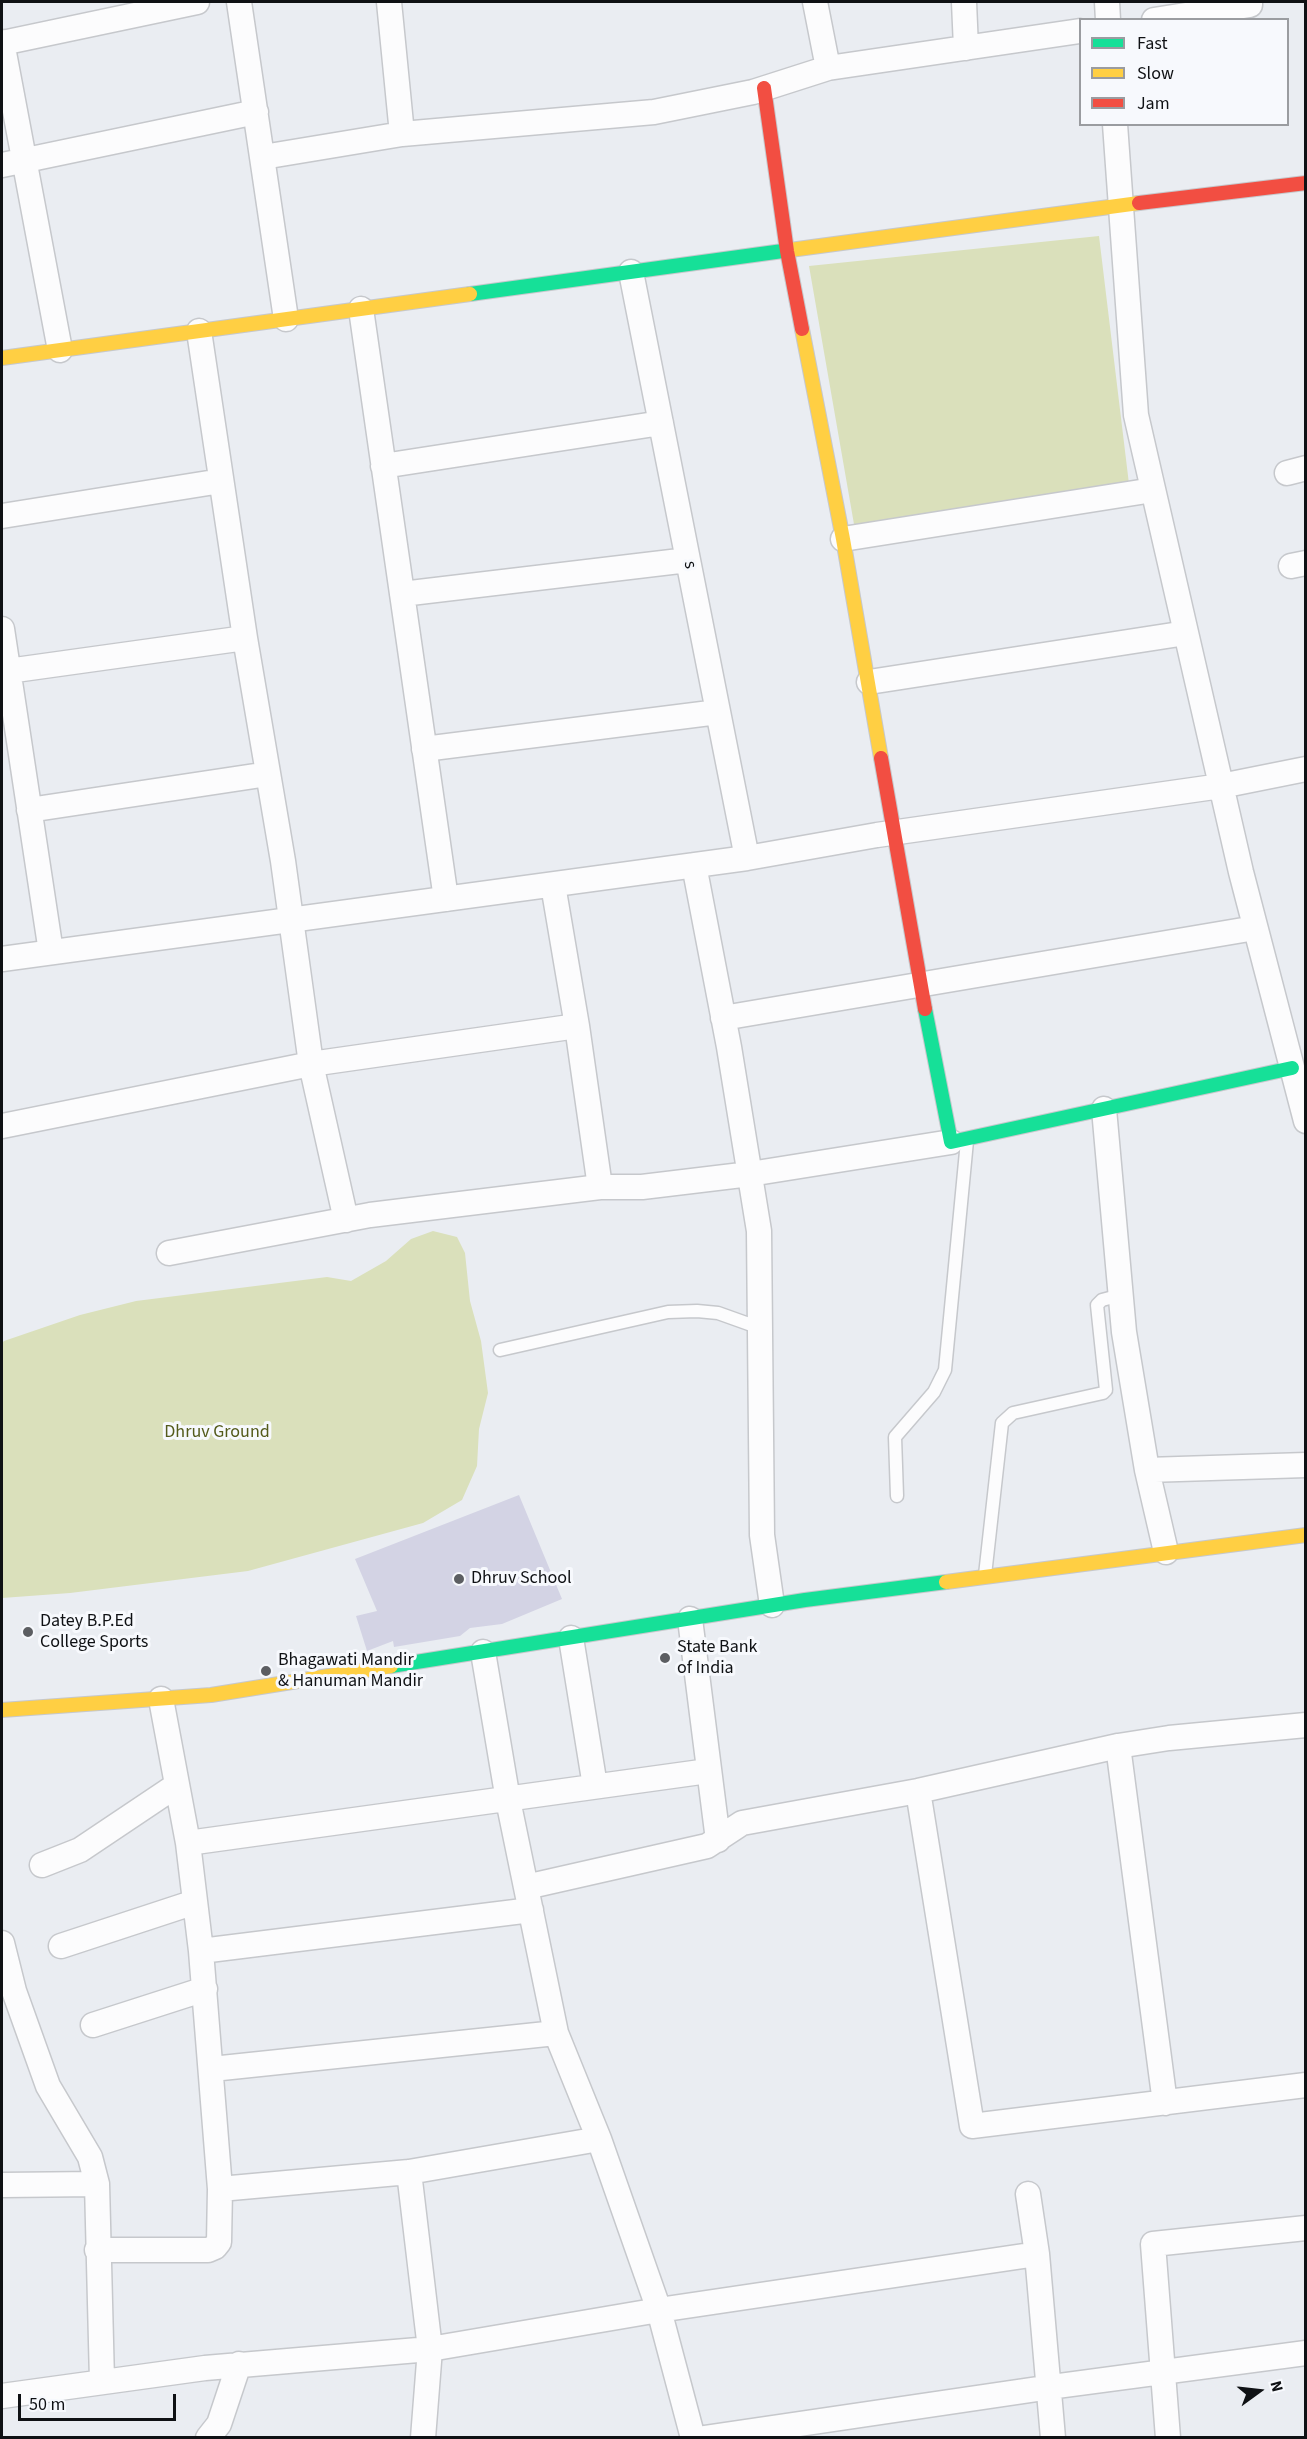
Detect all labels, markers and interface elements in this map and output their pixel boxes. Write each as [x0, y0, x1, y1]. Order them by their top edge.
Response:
legend [1079, 18, 1289, 126]
text: Fast [1137, 31, 1168, 56]
text: Slow [1137, 61, 1174, 86]
text: Jam [1137, 91, 1170, 116]
street label: s [678, 559, 700, 571]
park label: Dhruv Ground [164, 1422, 270, 1444]
place label: Dhruv School [471, 1568, 572, 1590]
marker: Dhruv School [452, 1572, 466, 1586]
place label: Datey B.P.Ed College Sports [40, 1611, 148, 1654]
marker: Datey B.P.Ed College Sports [21, 1625, 35, 1639]
place label: State Bank of India [677, 1637, 757, 1680]
place label: Bhagawati Mandir & Hanuman Mandir [278, 1650, 423, 1692]
marker: State Bank of India [658, 1651, 672, 1665]
marker: Bhagawati Mandir & Hanuman Mandir [259, 1664, 273, 1678]
north arrow [1229, 2361, 1289, 2421]
text: N [1264, 2378, 1288, 2394]
scale bar [21, 2382, 178, 2420]
text: 50 m [29, 2392, 65, 2417]

